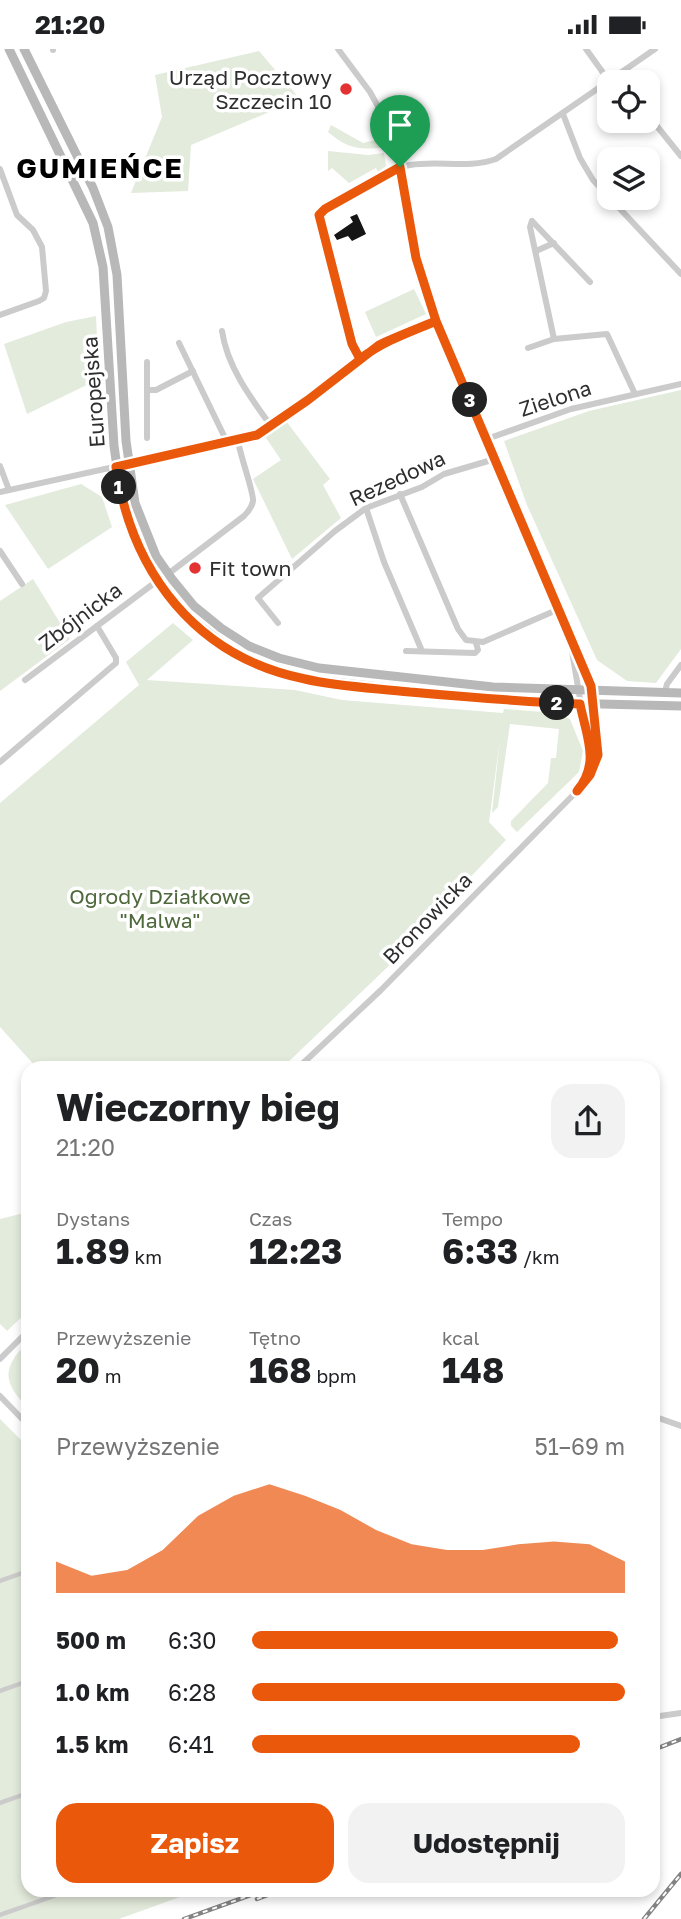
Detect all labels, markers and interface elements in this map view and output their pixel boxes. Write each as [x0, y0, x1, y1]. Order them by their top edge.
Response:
text: 21:20 [35, 9, 105, 40]
place label: Urząd Pocztowy Szczecin 10 [169, 64, 332, 114]
map controls [597, 70, 660, 210]
button: locate [597, 70, 660, 133]
marker: Urząd Pocztowy Szczecin 10 [338, 81, 354, 97]
pin [370, 95, 430, 167]
icon: arrive [381, 106, 419, 144]
button: layers [597, 147, 660, 210]
district label: GUMIEŃCE [16, 151, 184, 184]
street label: Europejska [76, 335, 110, 449]
street label: Zielona [516, 374, 594, 422]
pin: 3 [452, 383, 488, 417]
text: 3 [464, 388, 475, 411]
street label: Rezedowa [345, 444, 449, 512]
pin: 1 [102, 469, 136, 505]
text: 1 [114, 475, 123, 498]
place label: Fit town [209, 555, 292, 581]
marker: Fit town [187, 560, 203, 576]
street label: Zbójnicka [33, 576, 127, 656]
pin: 2 [540, 685, 574, 721]
text: 2 [551, 691, 562, 714]
street label: Bronowicka [377, 867, 477, 969]
park label: Ogrody Działkowe "Malwa" [69, 883, 251, 933]
text: Wieczorny bieg [56, 1084, 340, 1129]
button: share [551, 1084, 625, 1158]
text: 21:20 [56, 1133, 115, 1161]
text: Dystans [56, 1207, 130, 1230]
text: Czas [249, 1207, 292, 1230]
text: Tempo [442, 1207, 503, 1230]
text: 1.89 [56, 1230, 130, 1272]
text: 12:23 [249, 1230, 342, 1272]
text: 6:33 [442, 1230, 518, 1272]
text: km [130, 1245, 162, 1268]
text: /km [518, 1245, 560, 1268]
text: Przewyższenie [56, 1326, 191, 1349]
text: Tętno [249, 1326, 301, 1349]
text: kcal [442, 1326, 480, 1349]
text: 20 [56, 1349, 100, 1391]
text: 168 [249, 1349, 312, 1391]
text: 148 [442, 1349, 504, 1391]
text: m [100, 1364, 122, 1387]
text: bpm [312, 1364, 357, 1387]
text: Przewyższenie [56, 1432, 220, 1460]
text: 51–69 m [534, 1432, 625, 1460]
text: 500 m [56, 1626, 126, 1654]
text: 6:30 [168, 1626, 217, 1654]
text: 1.0 km [56, 1678, 129, 1706]
text: 6:28 [168, 1678, 216, 1706]
text: 1.5 km [56, 1730, 128, 1758]
text: 6:41 [168, 1730, 214, 1758]
button: Zapisz [56, 1803, 334, 1883]
button: Udostępnij [348, 1803, 625, 1883]

